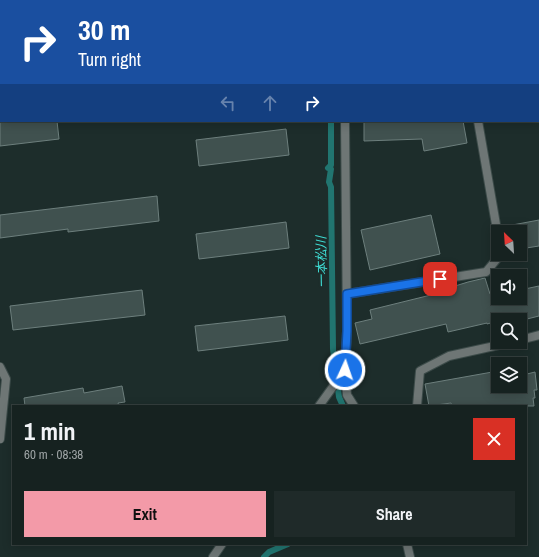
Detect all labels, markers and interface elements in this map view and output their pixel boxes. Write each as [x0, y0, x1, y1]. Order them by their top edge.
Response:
text: 30 m [78, 11, 130, 49]
icon: right [12, 16, 64, 68]
text: Turn right [78, 47, 141, 72]
icon: left [217, 92, 239, 114]
icon: ahead [259, 92, 281, 114]
icon: right [301, 92, 323, 114]
north arrow [491, 225, 527, 261]
map controls [491, 225, 527, 393]
water label: 一本松川 [313, 234, 330, 288]
pin [423, 262, 457, 296]
icon: arrive [429, 268, 451, 290]
button: sound [491, 269, 527, 305]
button: search [491, 313, 527, 349]
position arrow [324, 349, 366, 391]
button: layers [491, 357, 527, 393]
text: 1 min [24, 415, 75, 447]
button: close [473, 418, 515, 460]
text: 60 m · 08:38 [24, 446, 83, 463]
button: Exit [24, 491, 266, 537]
button: Share [274, 491, 515, 537]

